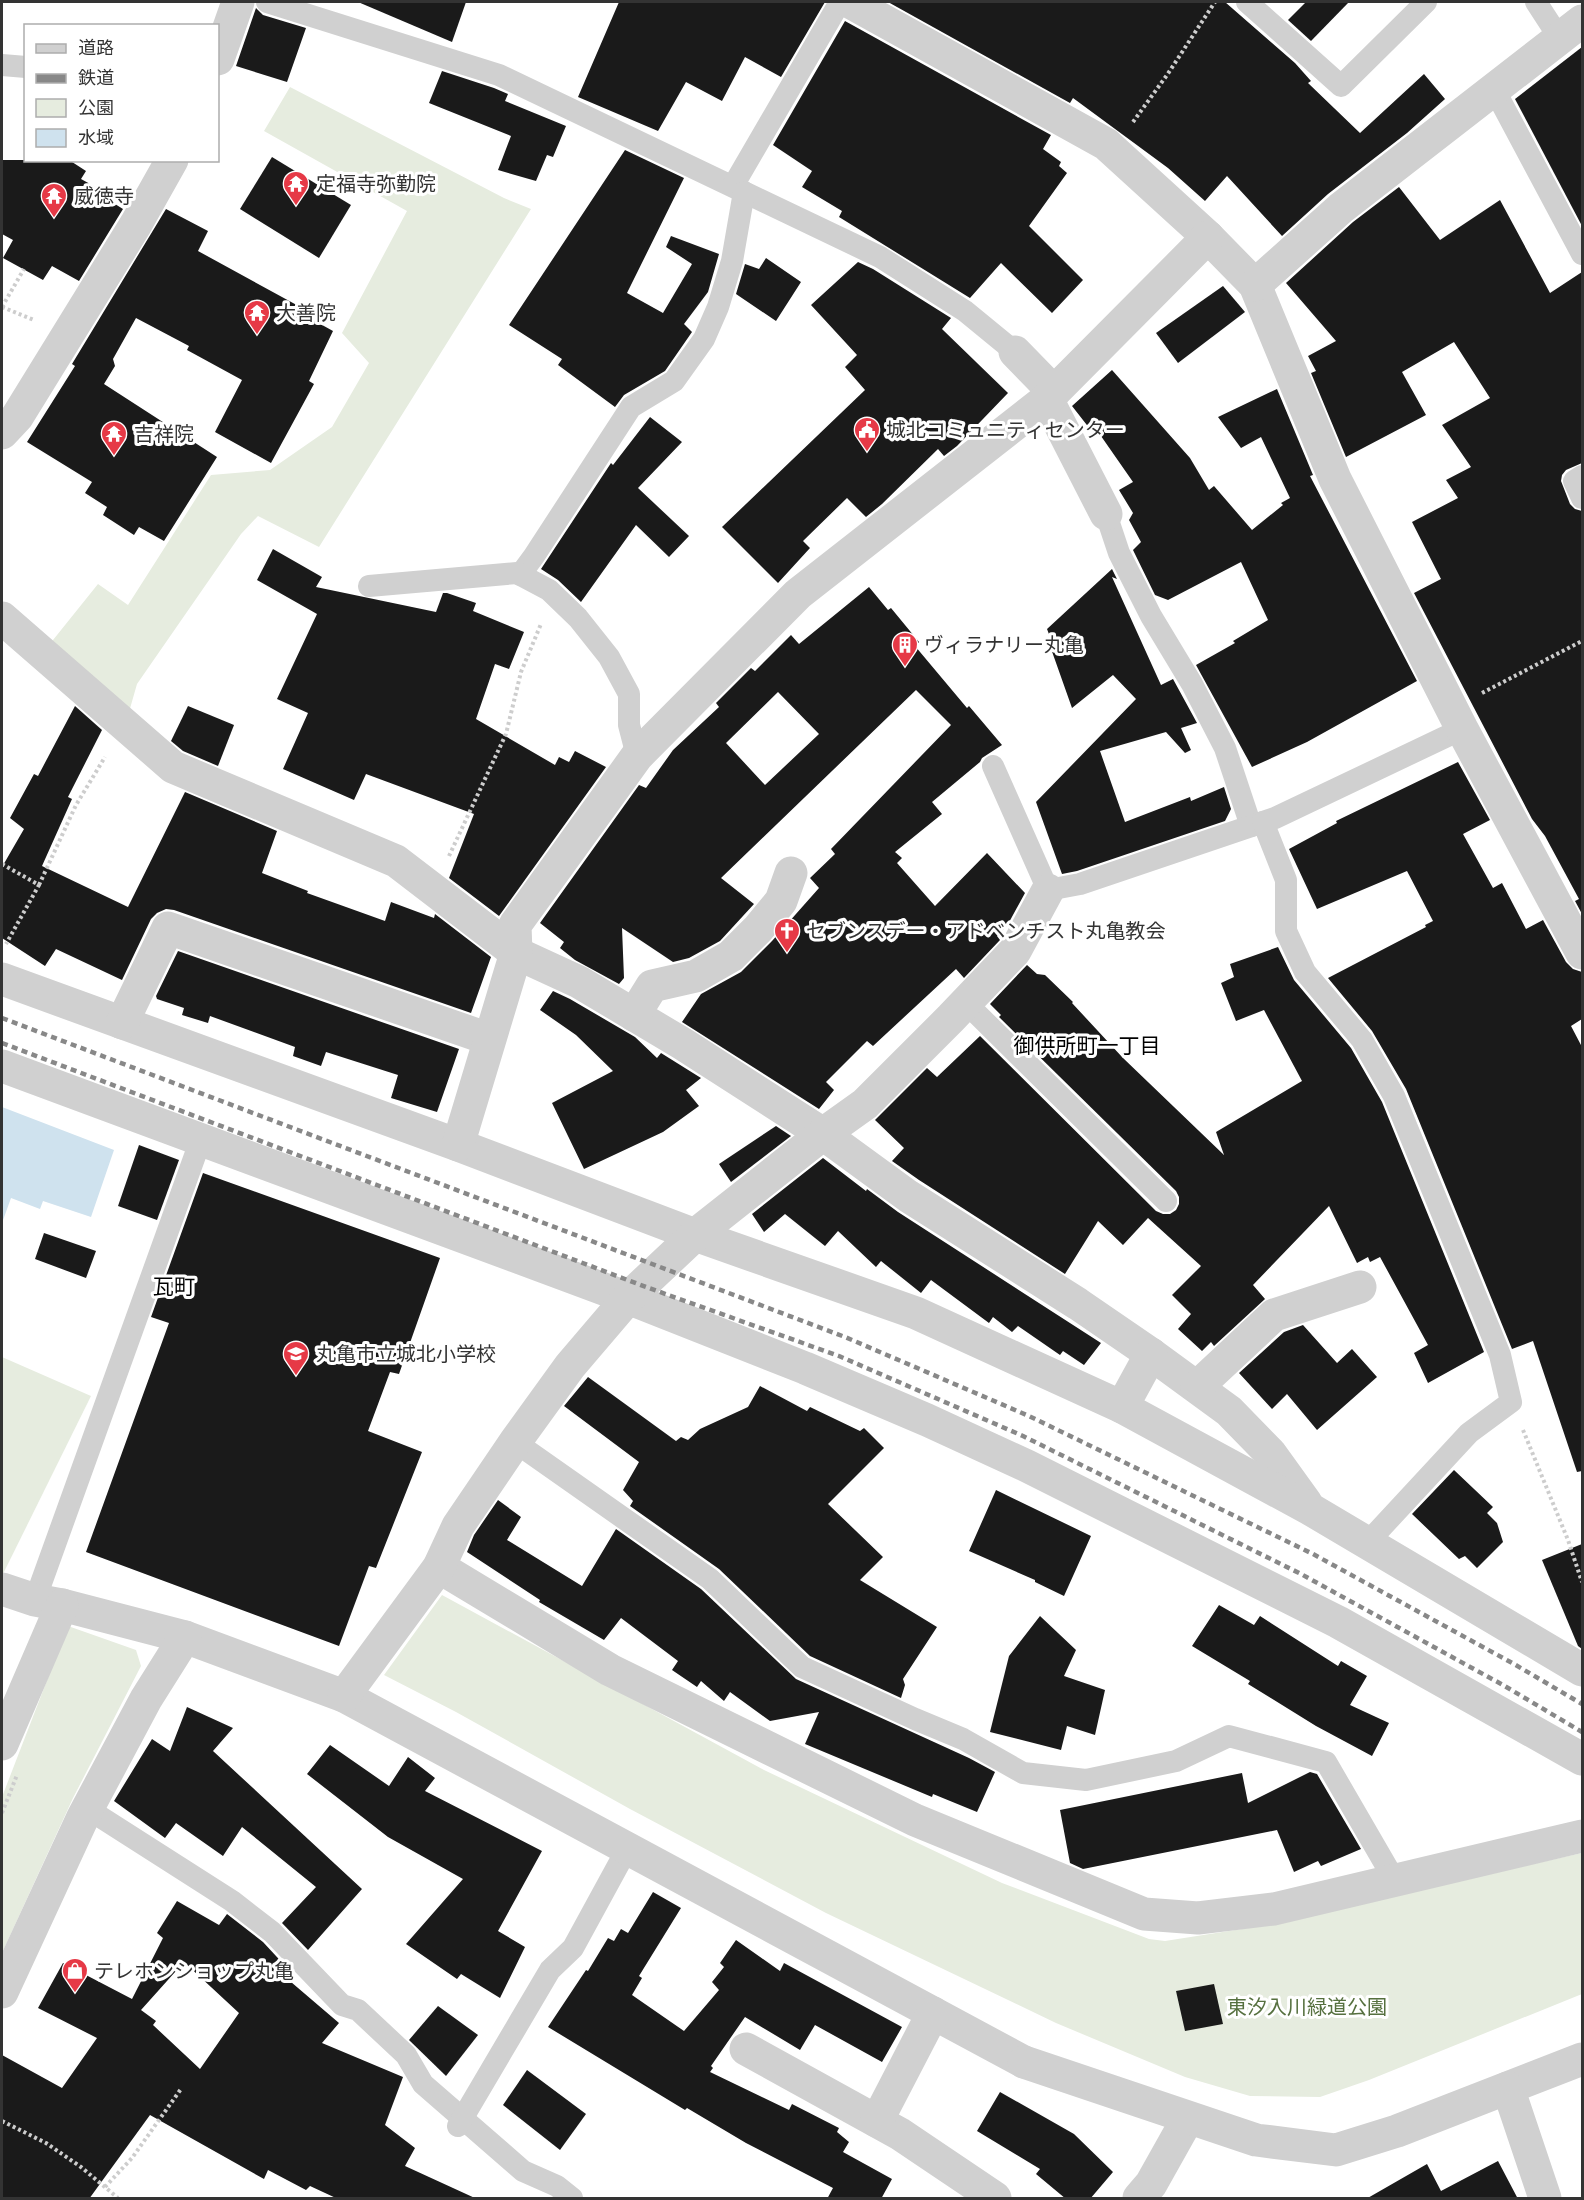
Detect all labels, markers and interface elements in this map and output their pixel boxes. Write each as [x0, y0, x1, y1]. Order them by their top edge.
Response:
legend [24, 24, 219, 162]
text: 道路 [78, 37, 114, 59]
text: 鉄道 [78, 67, 114, 89]
text: 公園 [78, 97, 114, 119]
text: 水域 [78, 127, 114, 149]
temple icon: 定福寺弥勤院 [281, 169, 311, 207]
place label: 定福寺弥勤院 [316, 172, 436, 196]
temple icon: 威徳寺 [39, 181, 69, 219]
place label: 威徳寺 [74, 184, 134, 208]
temple icon: 大善院 [242, 298, 272, 336]
place label: 大善院 [276, 301, 336, 325]
public building icon: 城北コミュニティセンター [852, 415, 882, 453]
place label: 城北コミュニティセンター [886, 418, 1125, 442]
temple icon: 吉祥院 [99, 419, 129, 457]
place label: 吉祥院 [134, 422, 194, 446]
building icon: ヴィラナリー丸亀 [890, 630, 920, 668]
place label: ヴィラナリー丸亀 [924, 633, 1084, 657]
church icon: セブンスデー・アドベンチスト丸亀教会 [772, 916, 802, 954]
place label: セブンスデー・アドベンチスト丸亀教会 [806, 919, 1166, 943]
district label: 御供所町一丁目 [1014, 1033, 1161, 1058]
district label: 瓦町 [153, 1274, 195, 1299]
school or university icon: 丸亀市立城北小学校 [281, 1339, 311, 1377]
place label: 丸亀市立城北小学校 [316, 1342, 496, 1366]
shop icon: テレホンショップ丸亀 [60, 1956, 90, 1994]
place label: テレホンショップ丸亀 [94, 1959, 294, 1983]
park label: 東汐入川緑道公園 [1227, 1995, 1387, 2019]

